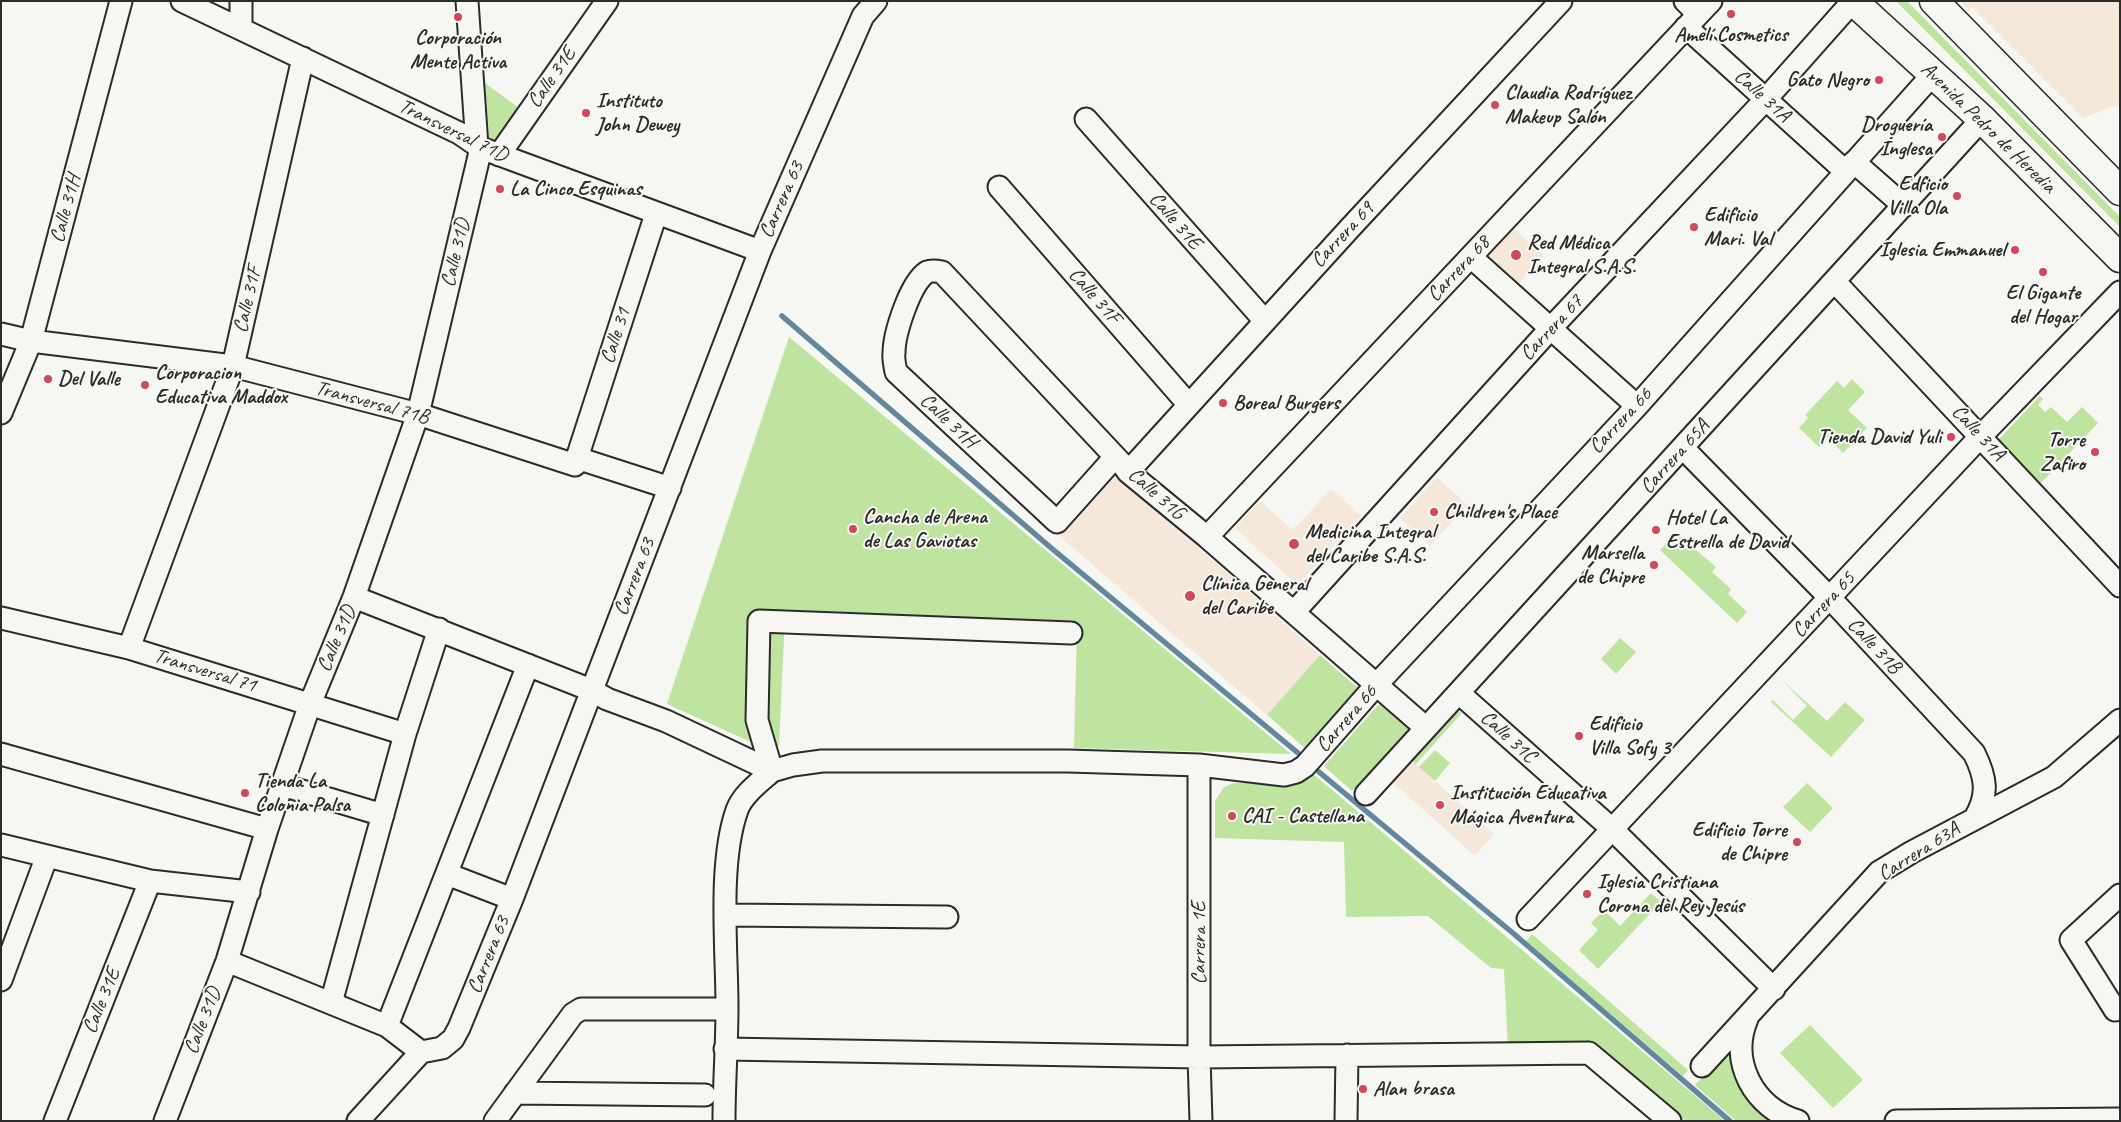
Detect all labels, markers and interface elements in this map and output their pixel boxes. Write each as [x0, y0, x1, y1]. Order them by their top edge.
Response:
marker: Amelí Cosmetics [1725, 8, 1737, 20]
marker: Corporación Mente Activa [452, 11, 464, 23]
place label: Amelí Cosmetics [1674, 22, 1788, 48]
place label: Corporación Mente Activa [410, 25, 506, 75]
street label: Calle 31E [522, 43, 582, 113]
street label: Avenida Pedro de Heredia [1915, 57, 2061, 199]
street label: Calle 31A [1728, 64, 1796, 128]
place label: Gato Negro [1787, 67, 1869, 93]
marker: Gato Negro [1873, 74, 1885, 86]
place label: Claudia Rodríguez Makeup Salón [1505, 80, 1631, 130]
place label: Instituto John Dewey [596, 88, 679, 138]
street label: Transversal 71D [394, 94, 512, 168]
marker: Claudia Rodríguez Makeup Salón [1489, 99, 1501, 111]
marker: Instituto John Dewey [580, 107, 592, 119]
place label: Droguería Inglesa [1861, 112, 1932, 162]
marker: Droguería Inglesa [1936, 131, 1948, 143]
street label: Carrera 63 [754, 158, 810, 242]
place label: Edficio Villa Ola [1887, 171, 1947, 221]
street label: Calle 31H [45, 173, 87, 245]
place label: La Cinco Esquinas [510, 176, 642, 202]
marker: La Cinco Esquinas [494, 183, 506, 195]
street label: Calle 31E [1143, 187, 1207, 255]
marker: Edficio Villa Ola [1951, 190, 1963, 202]
street label: Carrera 69 [1306, 197, 1380, 273]
place label: Edificio Mari. Val [1704, 202, 1772, 252]
street label: Calle 31D [436, 216, 476, 290]
marker: Edificio Mari. Val [1688, 221, 1700, 233]
place label: Red Médica Integral S.A.S. [1527, 230, 1636, 280]
street label: Carrera 68 [1422, 231, 1496, 307]
place label: Iglesia Emmanuel [1879, 237, 2005, 263]
marker: Iglesia Emmanuel [2009, 244, 2021, 256]
marker: Red Médica Integral S.A.S. [1509, 248, 1523, 262]
street label: Calle 31F [1063, 263, 1125, 329]
street label: Calle 31F [228, 265, 268, 335]
marker: El Gigante del Hogar [2037, 266, 2049, 278]
place label: El Gigante del Hogar [2006, 280, 2080, 330]
street label: Carrera 67 [1515, 290, 1589, 366]
street label: Calle 31 [595, 305, 637, 367]
place label: Corporacion Educativa Maddox [155, 360, 287, 410]
place label: Del Valle [58, 366, 120, 392]
marker: Del Valle [42, 373, 54, 385]
street label: Transversal 71B [312, 376, 432, 430]
marker: Corporacion Educativa Maddox [139, 379, 151, 391]
street label: Carrera 66 [1584, 383, 1658, 459]
street label: Calle 31H [914, 388, 982, 454]
place label: Boreal Burgers [1233, 390, 1340, 416]
marker: Boreal Burgers [1217, 397, 1229, 409]
street label: Calle 31A [1946, 400, 2010, 466]
street label: Carrera 65A [1635, 414, 1715, 500]
place label: Tienda David Yuli [1817, 424, 1941, 450]
place label: Torre Zafiro [2040, 427, 2085, 477]
marker: Tienda David Yuli [1945, 431, 1957, 443]
marker: Torre Zafiro [2089, 446, 2101, 458]
street label: Calle 31G [1122, 462, 1190, 526]
place label: Children's Place [1444, 499, 1557, 525]
place label: Cancha de Arena de Las Gaviotas [863, 504, 987, 554]
place label: Hotel La Estrella de David [1666, 505, 1789, 555]
marker: Children's Place [1428, 506, 1440, 518]
place label: Medicina Integral del Caribe S.A.S. [1305, 519, 1435, 569]
marker: Cancha de Arena de Las Gaviotas [847, 523, 859, 535]
marker: Hotel La Estrella de David [1650, 524, 1662, 536]
street label: Carrera 63 [609, 535, 661, 619]
marker: Medicina Integral del Caribe S.A.S. [1287, 537, 1301, 551]
place label: Marsella de Chipre [1577, 540, 1644, 590]
marker: Marsella de Chipre [1648, 559, 1660, 571]
street label: Carrera 65 [1787, 567, 1861, 643]
place label: Clínica General del Caribe [1201, 571, 1308, 621]
marker: Clínica General del Caribe [1183, 589, 1197, 603]
street label: Calle 31D [312, 602, 362, 676]
street label: Calle 31B [1842, 613, 1906, 679]
street label: Transversal 71 [151, 643, 259, 699]
street label: Carrera 66 [1311, 680, 1383, 758]
street label: Calle 31C [1475, 705, 1541, 769]
place label: Edificio Villa Sofy 3 [1589, 711, 1670, 761]
marker: Edificio Villa Sofy 3 [1573, 730, 1585, 742]
place label: Tienda La Colonia Palsa [255, 768, 350, 818]
place label: Institución Educativa Mágica Aventura [1450, 780, 1606, 830]
marker: Tienda La Colonia Palsa [239, 787, 251, 799]
marker: Institución Educativa Mágica Aventura [1434, 799, 1446, 811]
place label: CAI - Castellana [1242, 803, 1364, 829]
marker: CAI - Castellana [1226, 810, 1238, 822]
place label: Edificio Torre de Chipre [1692, 817, 1787, 867]
street label: Carrera 63A [1873, 817, 1965, 887]
marker: Edificio Torre de Chipre [1791, 836, 1803, 848]
place label: Iglesia Cristiana Corona del Rey Jesús [1597, 869, 1744, 919]
marker: Iglesia Cristiana Corona del Rey Jesús [1581, 888, 1593, 900]
street label: Carrera 1E [1186, 902, 1212, 984]
street label: Carrera 63 [462, 913, 516, 997]
street label: Calle 31E [78, 965, 126, 1037]
street label: Calle 31D [179, 984, 227, 1058]
place label: Alan brasa [1373, 1076, 1454, 1102]
marker: Alan brasa [1357, 1083, 1369, 1095]

